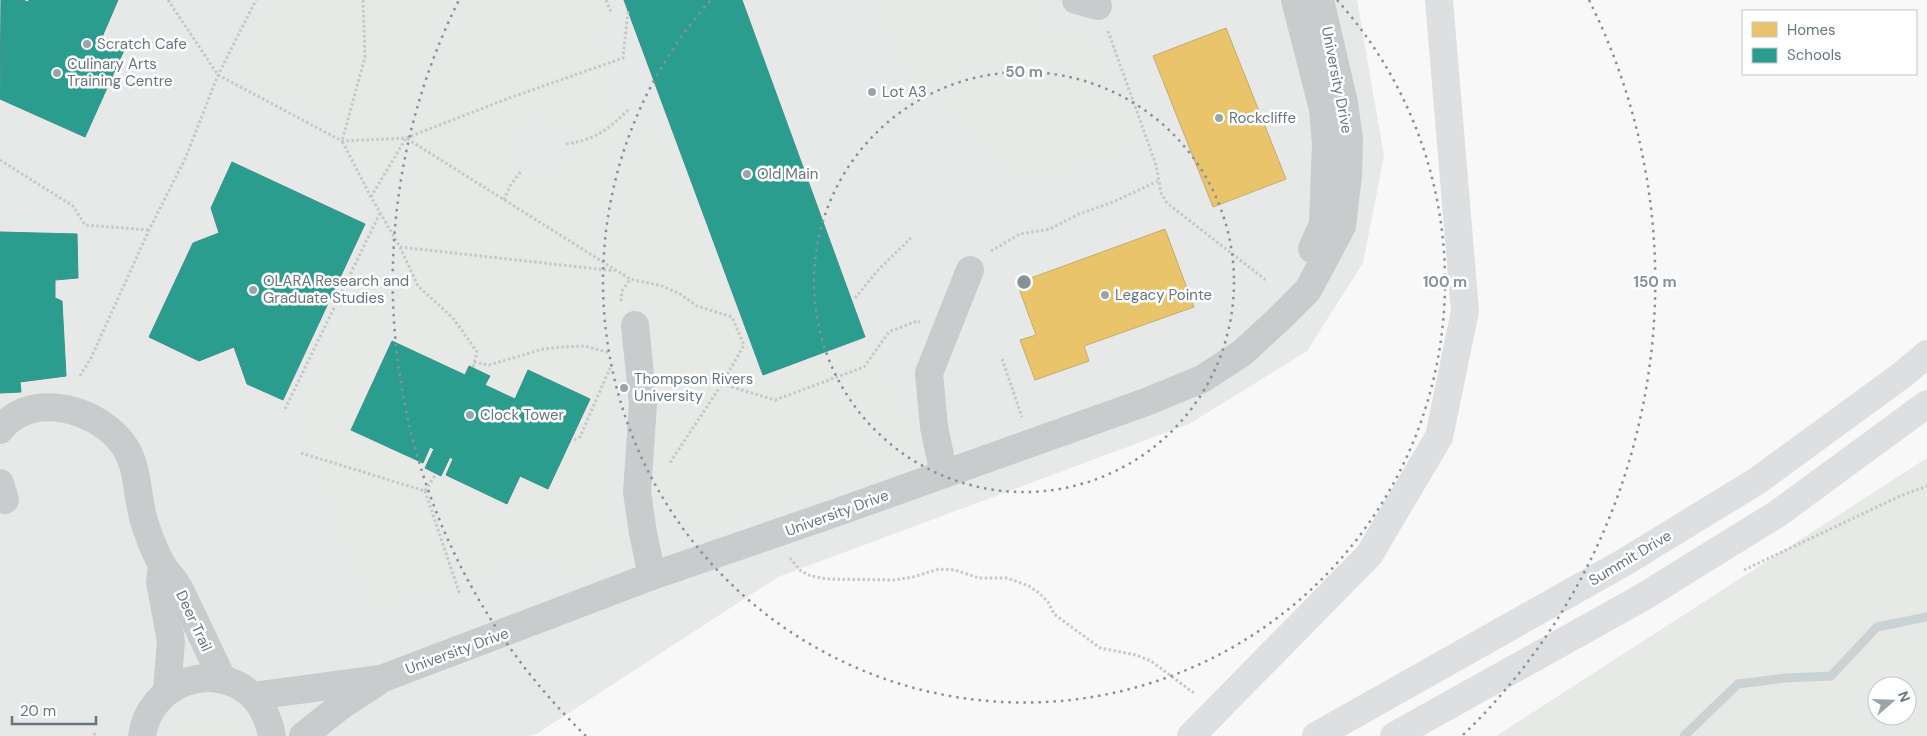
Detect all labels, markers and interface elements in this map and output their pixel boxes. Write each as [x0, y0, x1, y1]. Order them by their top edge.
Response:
legend [1742, 10, 1917, 75]
text: Homes [1787, 20, 1836, 40]
street label: University Drive [1317, 25, 1357, 135]
place label: Scratch Cafe [97, 34, 187, 54]
marker: Scratch Cafe [81, 38, 93, 50]
text: Schools [1787, 45, 1842, 65]
place label: Culinary Arts Training Centre [67, 54, 173, 91]
text: 50 m [1005, 62, 1043, 82]
marker: Culinary Arts Training Centre [51, 67, 63, 79]
place label: Lot A3 [882, 82, 927, 102]
marker: Lot A3 [866, 86, 878, 98]
place label: Rockcliffe [1229, 108, 1296, 128]
marker: Rockcliffe [1213, 112, 1225, 124]
place label: Old Main [757, 164, 818, 184]
marker: Old Main [741, 168, 753, 180]
place label: OLARA Research and Graduate Studies [263, 271, 409, 308]
text: 100 m [1423, 272, 1467, 292]
text: 150 m [1634, 272, 1677, 292]
centre of rings [1015, 273, 1033, 291]
marker: OLARA Research and Graduate Studies [247, 284, 259, 296]
place label: Legacy Pointe [1115, 285, 1212, 305]
marker: Legacy Pointe [1099, 289, 1111, 301]
place label: Thompson Rivers University [634, 369, 753, 406]
marker: Thompson Rivers University [618, 382, 630, 394]
place label: Clock Tower [480, 405, 564, 425]
marker: Clock Tower [464, 409, 476, 421]
street label: University Drive [783, 485, 891, 541]
street label: Summit Drive [1585, 525, 1675, 591]
street label: Deer Trail [171, 587, 217, 655]
street label: University Drive [403, 623, 511, 679]
north arrow [1867, 676, 1917, 726]
text: N [1894, 689, 1914, 704]
scale bar [12, 694, 96, 726]
text: 20 m [20, 701, 56, 721]

